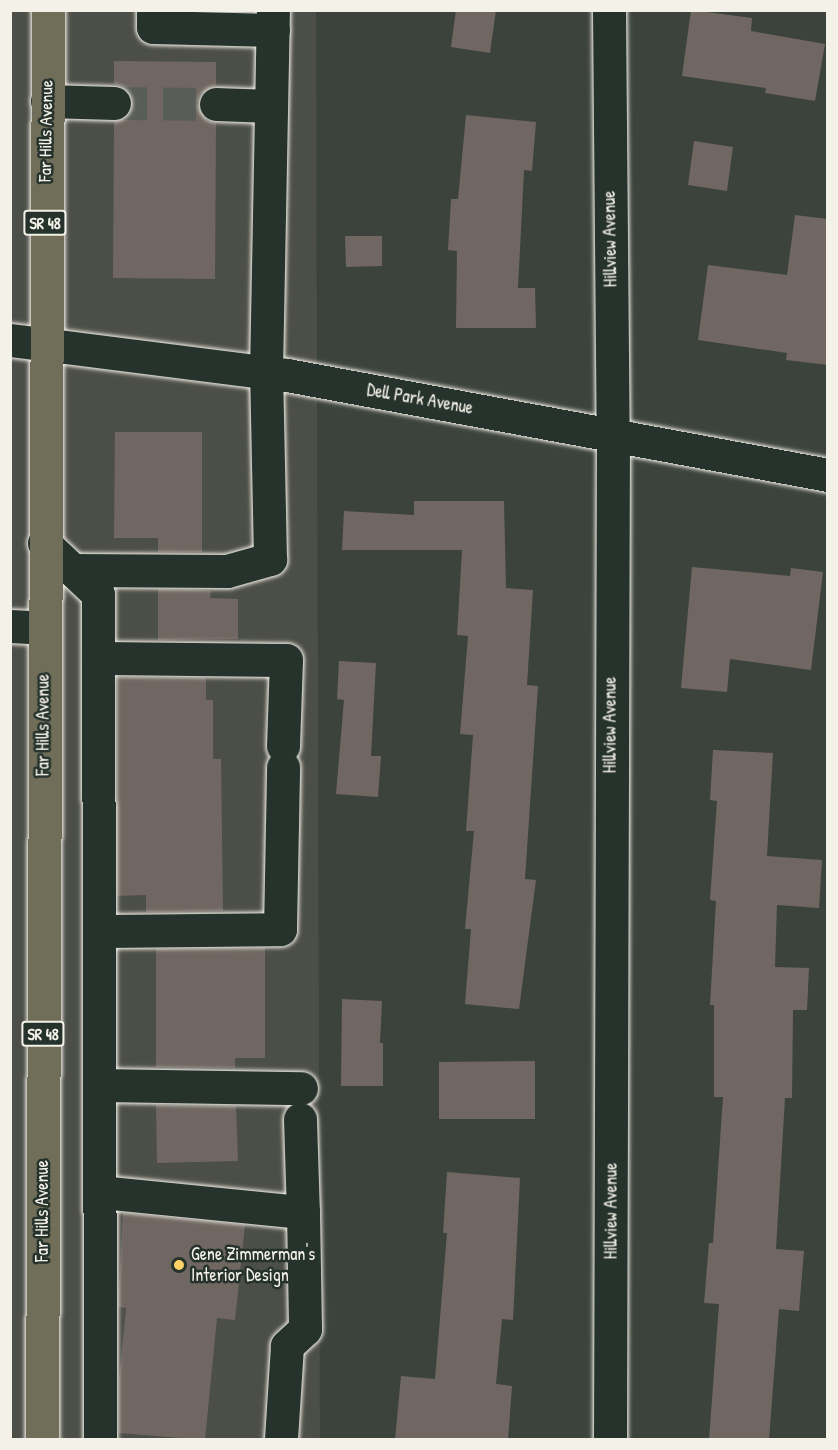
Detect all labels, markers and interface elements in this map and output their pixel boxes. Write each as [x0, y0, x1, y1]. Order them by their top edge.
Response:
street label: Far Hills Avenue [34, 80, 58, 182]
street label: Hillview Avenue [598, 190, 622, 288]
road number: SR 48 [22, 210, 68, 236]
street label: Dell Park Avenue [365, 379, 475, 419]
street label: Far Hills Avenue [32, 674, 54, 776]
street label: Hillview Avenue [599, 677, 621, 773]
road number: SR 48 [20, 1021, 66, 1047]
street label: Far Hills Avenue [31, 1160, 53, 1262]
street label: Hillview Avenue [600, 1163, 622, 1259]
place label: Gene Zimmerman's Interior Design [191, 1244, 315, 1286]
marker: Gene Zimmerman's Interior Design [172, 1258, 186, 1272]

